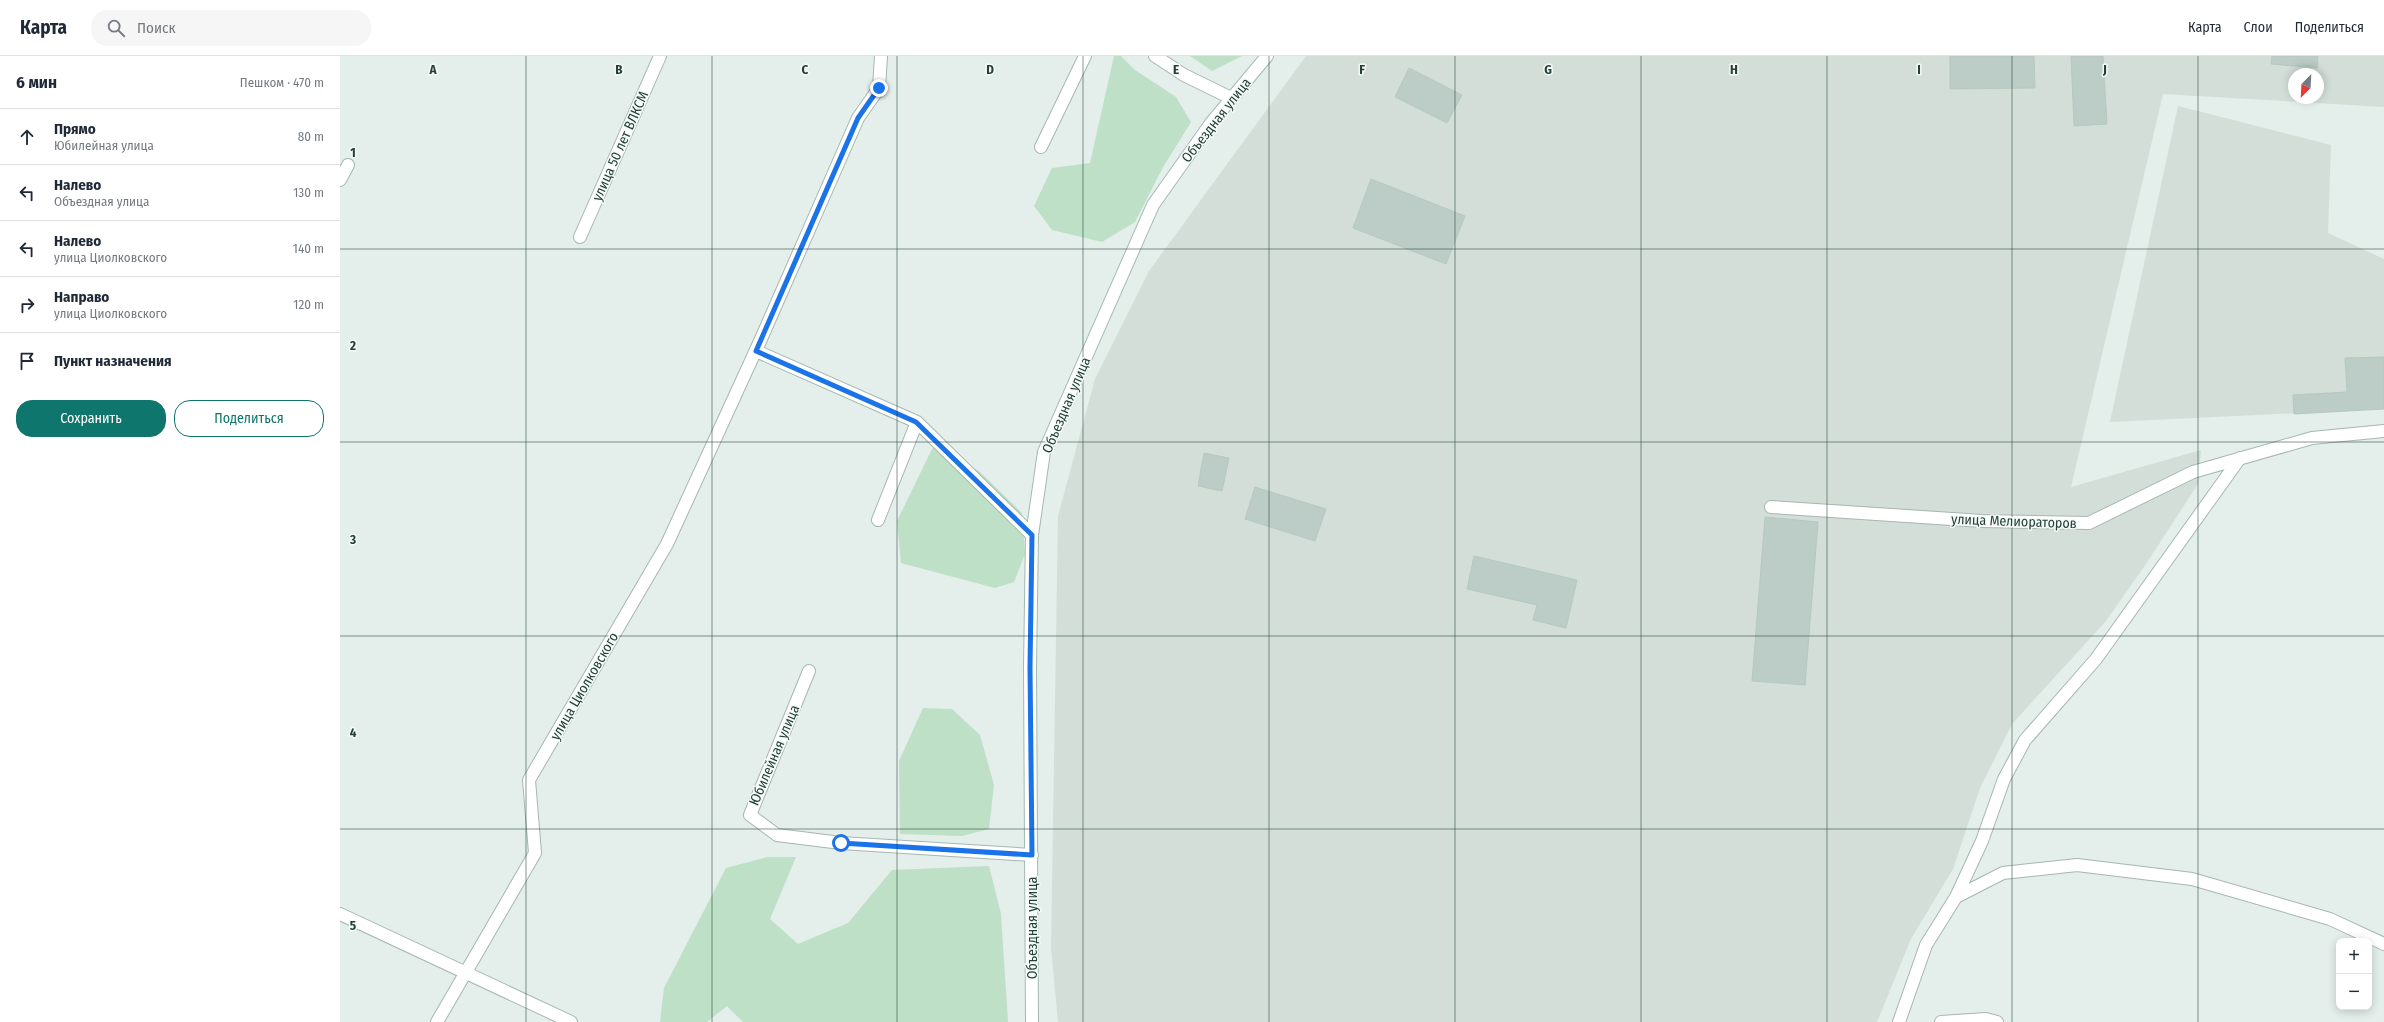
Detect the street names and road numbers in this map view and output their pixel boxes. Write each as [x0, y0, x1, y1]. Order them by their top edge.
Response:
street label: Объездная улица [1178, 75, 1255, 166]
street label: улица 50 лет ВЛКСМ [589, 89, 652, 204]
street label: Объездная улица [1039, 355, 1094, 456]
street label: улица Мелиораторов [1951, 511, 2077, 532]
street label: улица Циолковского [547, 629, 622, 743]
street label: Юбилейная улица [746, 702, 803, 808]
street label: Объездная улица [1024, 877, 1041, 979]

